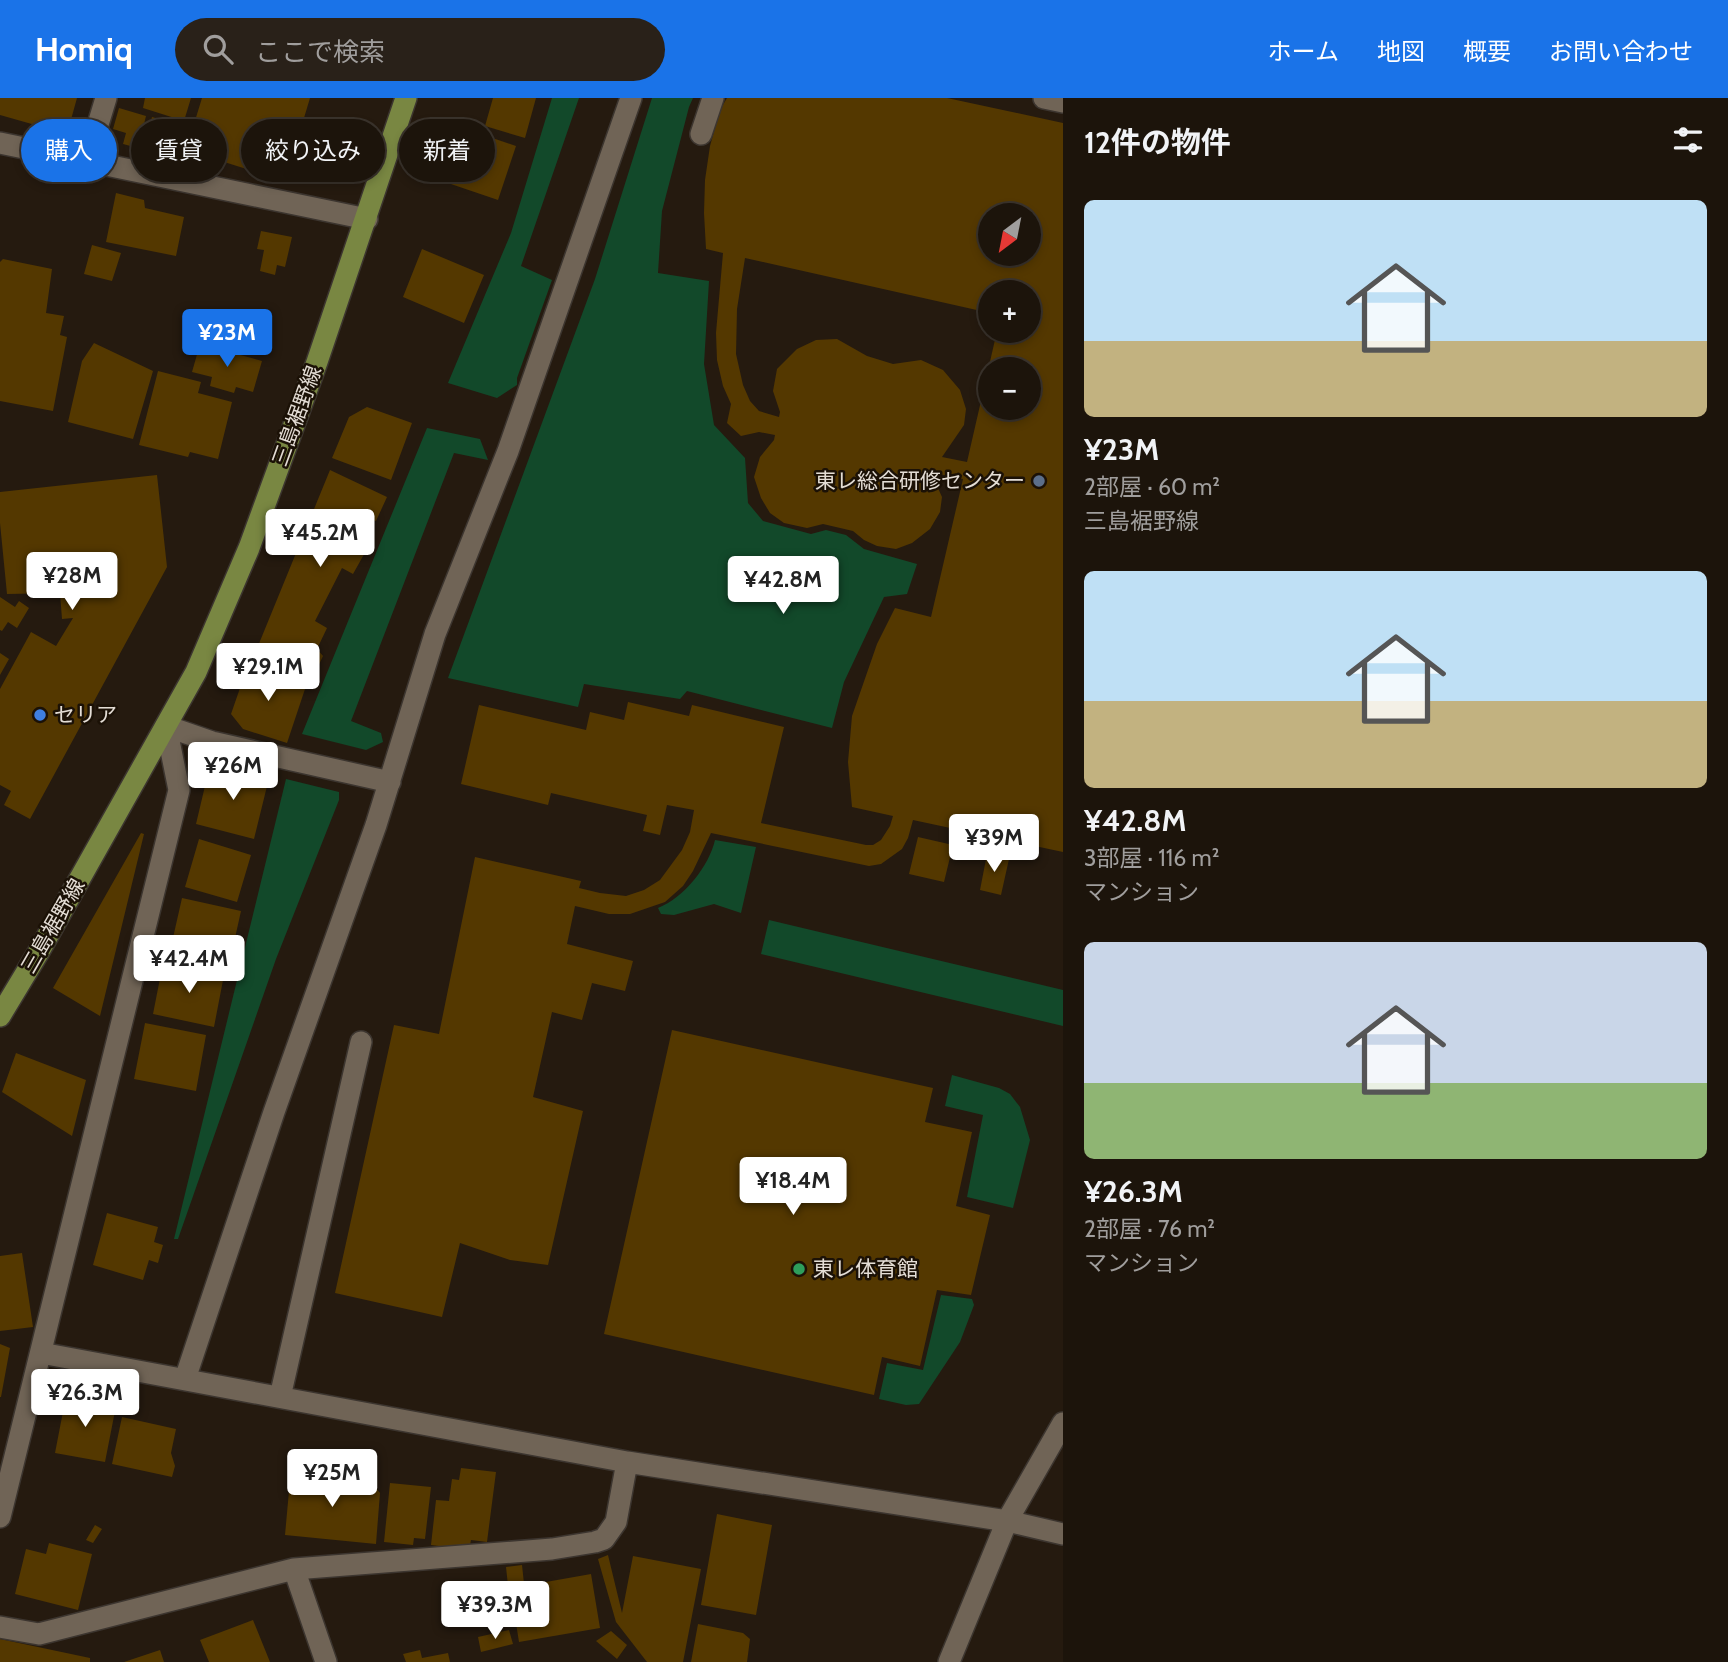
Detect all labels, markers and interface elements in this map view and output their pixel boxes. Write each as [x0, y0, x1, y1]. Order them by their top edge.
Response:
search box [175, 18, 665, 81]
text: Homiq [35, 29, 133, 69]
icon: search [199, 30, 237, 68]
text: ここで検索 [255, 36, 385, 68]
text: ホーム [1268, 37, 1339, 66]
text: 地図 [1377, 37, 1425, 66]
text: 概要 [1463, 37, 1511, 66]
text: お問い合わせ [1549, 37, 1693, 66]
chip: 購入 [21, 119, 117, 182]
chip: 賃貸 [131, 119, 227, 182]
chip: 絞り込み [241, 119, 385, 182]
chip: 新着 [399, 119, 495, 182]
icon: filters [1669, 121, 1707, 159]
text: 12件の物件 [1084, 124, 1231, 161]
north arrow [978, 203, 1041, 266]
map controls [978, 203, 1041, 420]
icon: home [1333, 245, 1459, 371]
button: + [978, 280, 1041, 343]
pin: ¥23M [186, 310, 268, 369]
text: ¥23M [198, 318, 256, 346]
button: − [978, 357, 1041, 420]
street label: 三島裾野線 [267, 362, 326, 469]
text: ¥23M [1084, 431, 1159, 468]
place label: 東レ総合研修センター [815, 468, 1025, 493]
marker: 東レ総合研修センター [1031, 473, 1047, 489]
text: 2部屋 · 60 m² [1084, 473, 1220, 501]
text: 三島裾野線 [1084, 507, 1199, 535]
pin: ¥45.2M [263, 510, 377, 569]
text: ¥45.2M [282, 518, 358, 546]
pin: ¥28M [31, 552, 113, 612]
pin: ¥42.8M [726, 556, 840, 616]
text: ¥28M [42, 561, 102, 589]
text: ¥42.8M [744, 565, 822, 593]
icon: home [1333, 616, 1459, 742]
pin: ¥29.1M [211, 644, 325, 703]
text: ¥29.1M [233, 652, 303, 680]
place label: セリア [54, 702, 117, 727]
marker: セリア [32, 707, 48, 723]
pin: ¥26M [192, 742, 274, 802]
text: ¥26M [204, 751, 262, 779]
text: ¥42.8M [1084, 802, 1186, 839]
pin: ¥39M [953, 814, 1035, 874]
text: ¥39M [965, 823, 1023, 851]
text: 3部屋 · 116 m² [1084, 844, 1219, 872]
street label: 三島裾野線 [15, 874, 90, 977]
text: マンション [1084, 878, 1199, 906]
pin: ¥42.4M [132, 936, 246, 995]
text: ¥42.4M [150, 944, 228, 972]
icon: home [1333, 987, 1459, 1113]
pin: ¥18.4M [736, 1158, 850, 1217]
text: ¥18.4M [756, 1166, 830, 1194]
text: ¥26.3M [1084, 1173, 1183, 1210]
text: 2部屋 · 76 m² [1084, 1215, 1215, 1243]
text: マンション [1084, 1249, 1199, 1277]
place label: 東レ体育館 [813, 1256, 918, 1281]
marker: 東レ体育館 [791, 1261, 807, 1277]
pin: ¥26.3M [28, 1370, 142, 1429]
text: ¥26.3M [47, 1378, 123, 1406]
pin: ¥25M [291, 1450, 373, 1509]
text: ¥25M [303, 1458, 361, 1486]
pin: ¥39.3M [438, 1582, 552, 1641]
text: ¥39.3M [457, 1590, 533, 1618]

